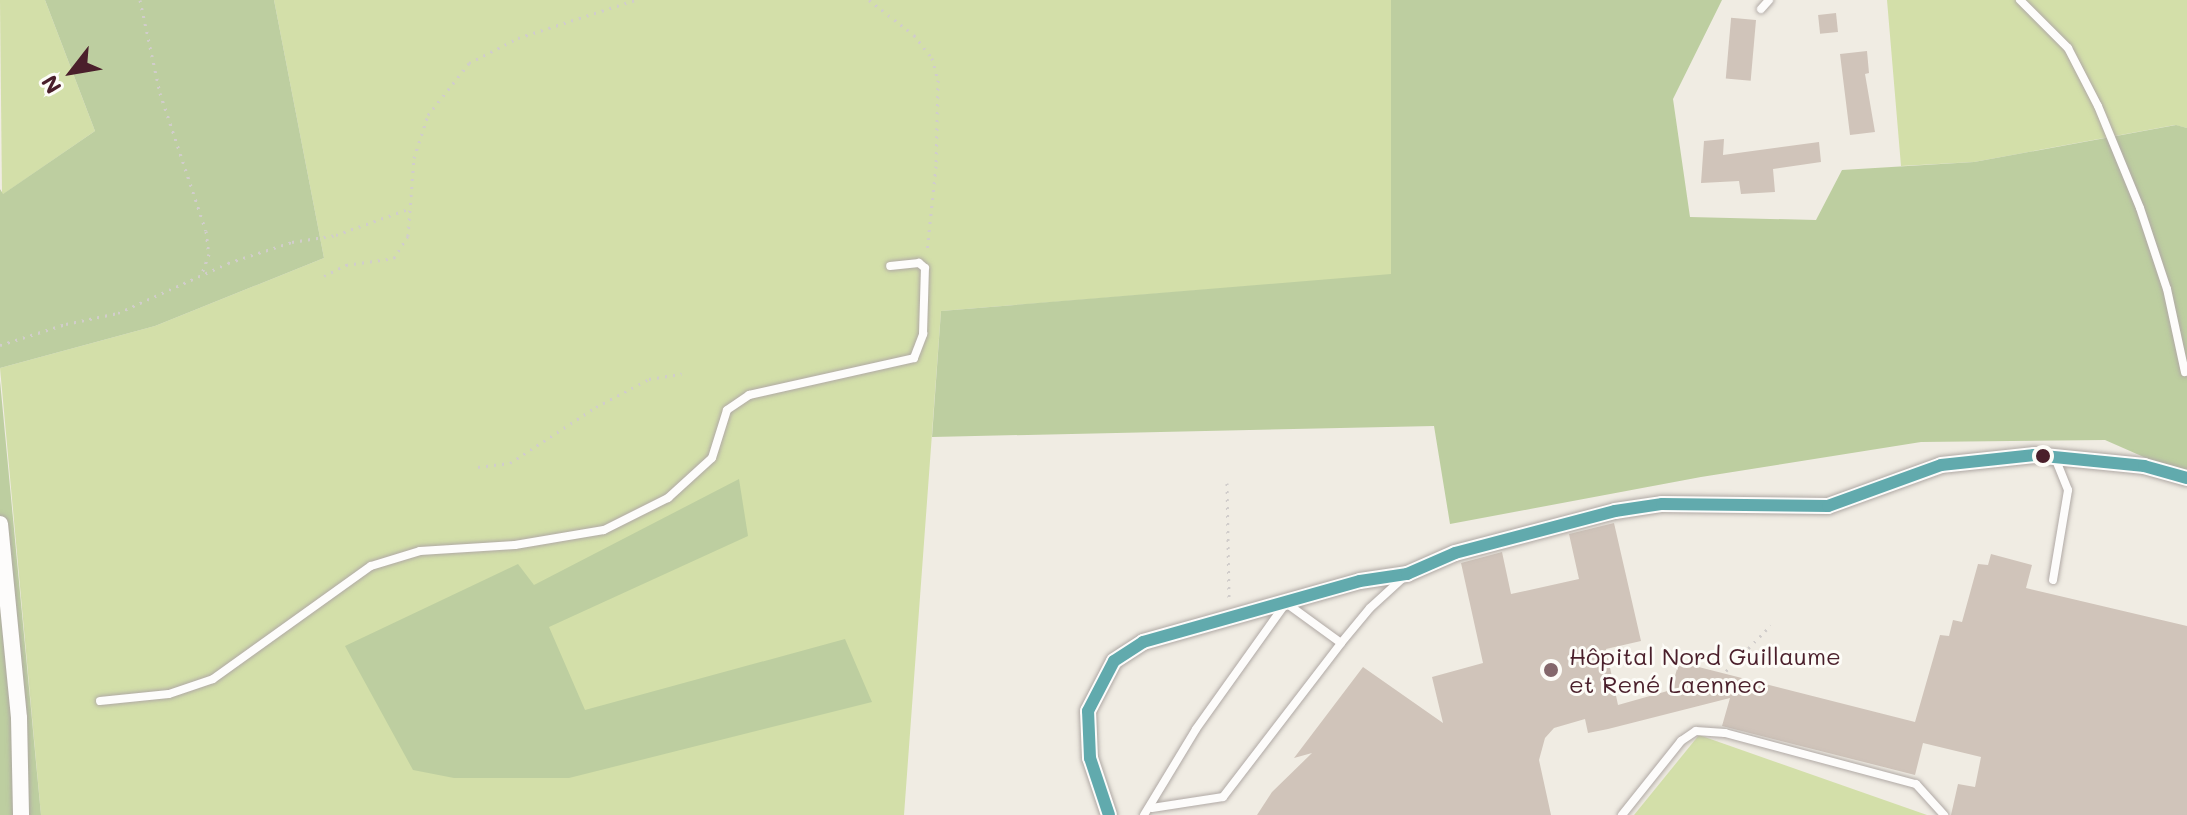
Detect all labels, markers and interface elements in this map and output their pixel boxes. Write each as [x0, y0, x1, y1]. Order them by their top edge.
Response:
north arrow [32, 32, 112, 112]
text: N [34, 70, 68, 99]
unlabelled marker [2035, 448, 2051, 464]
place label: Hôpital Nord Guillaume et René Laennec [1569, 642, 1841, 698]
marker: Hôpital Nord Guillaume et René Laennec [1540, 659, 1562, 681]

